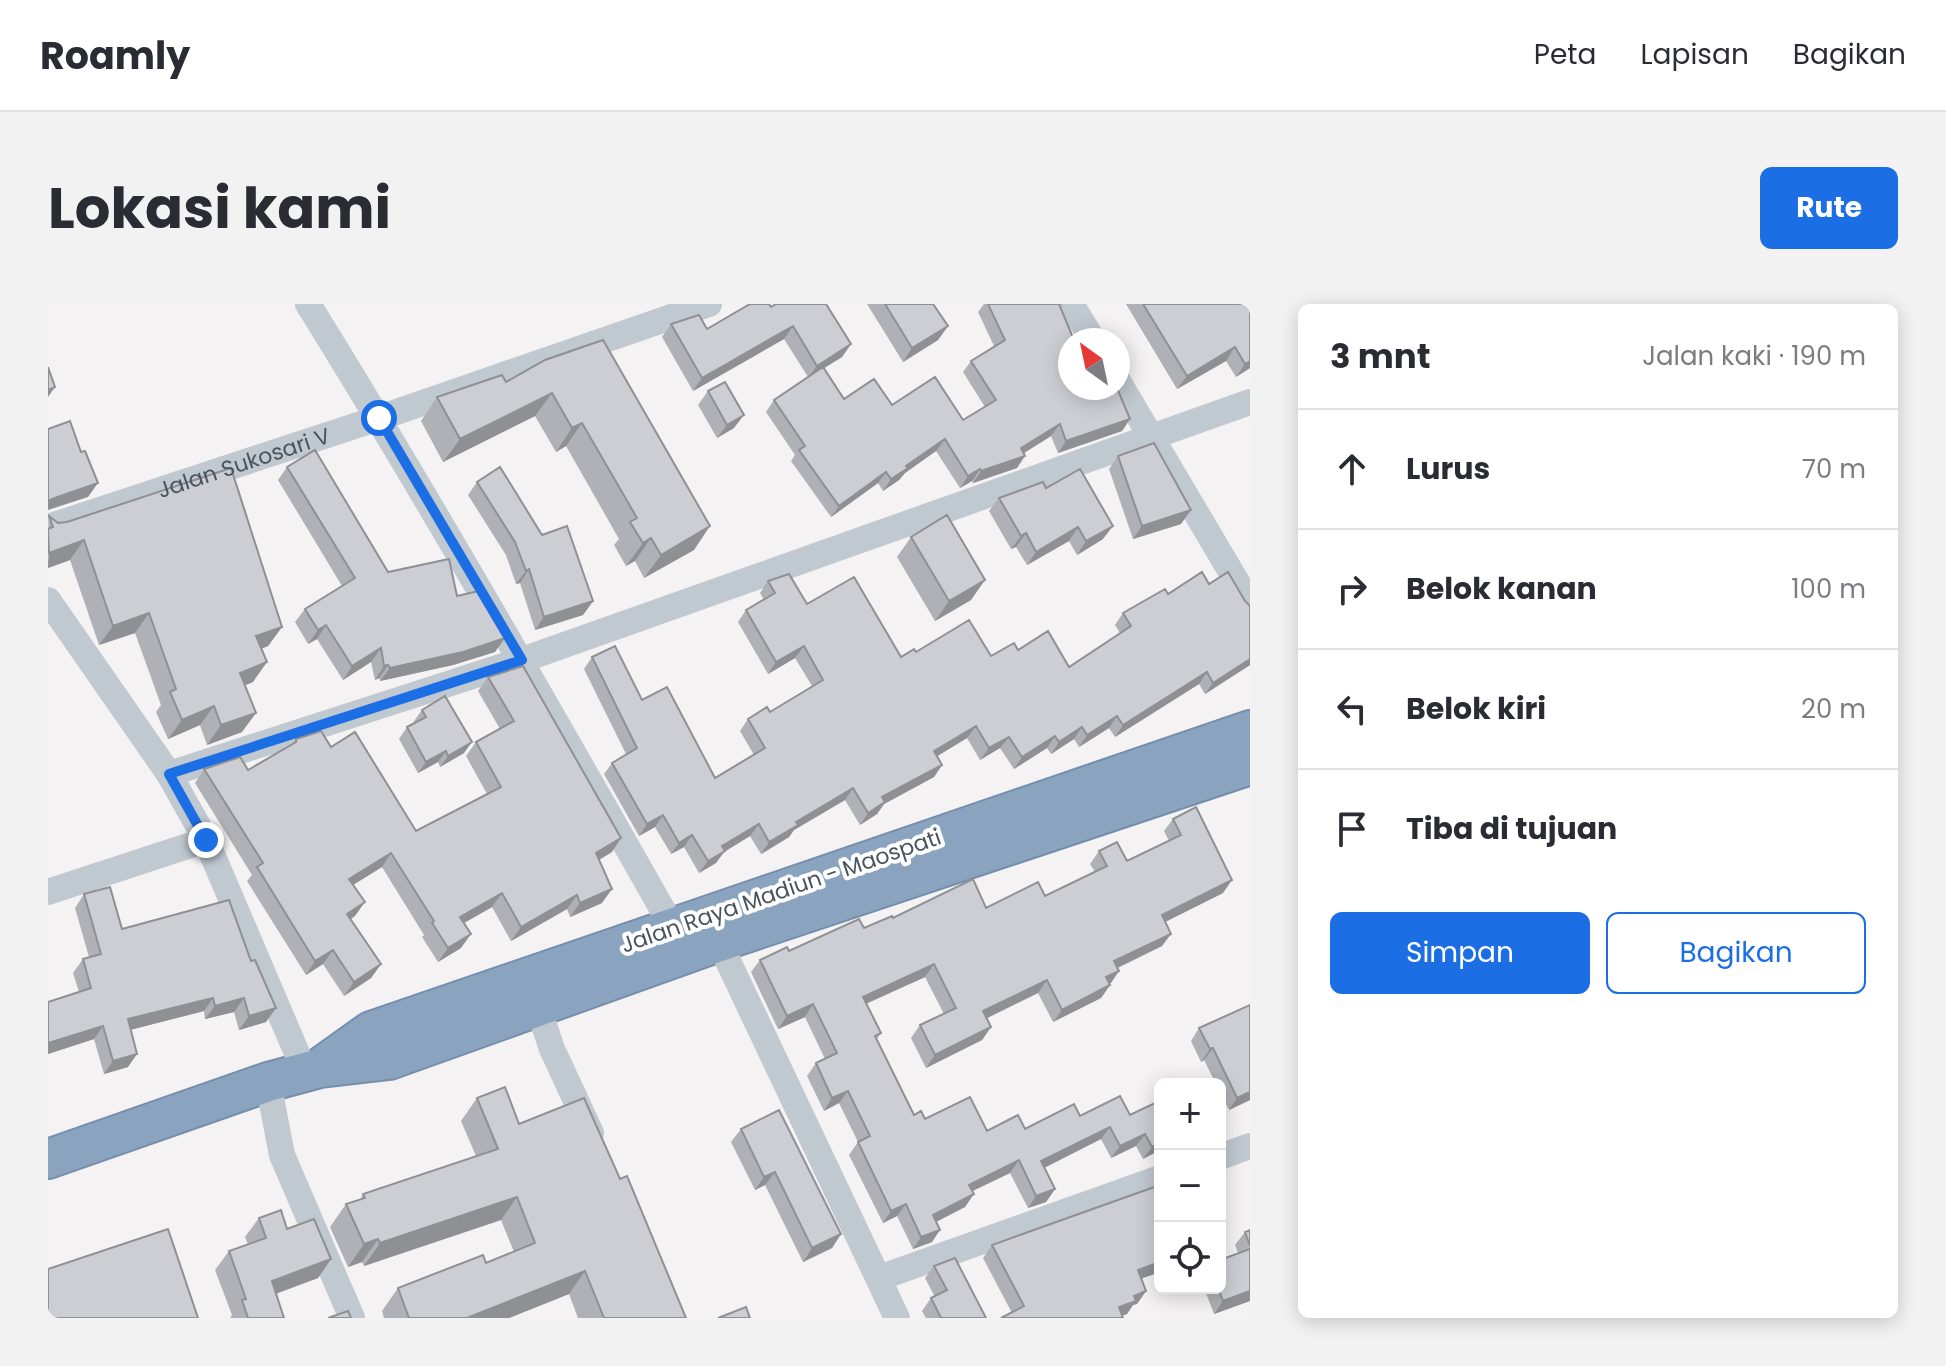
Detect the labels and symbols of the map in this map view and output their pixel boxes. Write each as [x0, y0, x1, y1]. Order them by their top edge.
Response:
north arrow [1058, 328, 1130, 400]
route start [361, 400, 397, 436]
street label: Jalan Sukosari V [153, 420, 334, 505]
route end [188, 822, 224, 858]
street label: Jalan Raya Madiun - Maospati [617, 822, 945, 960]

